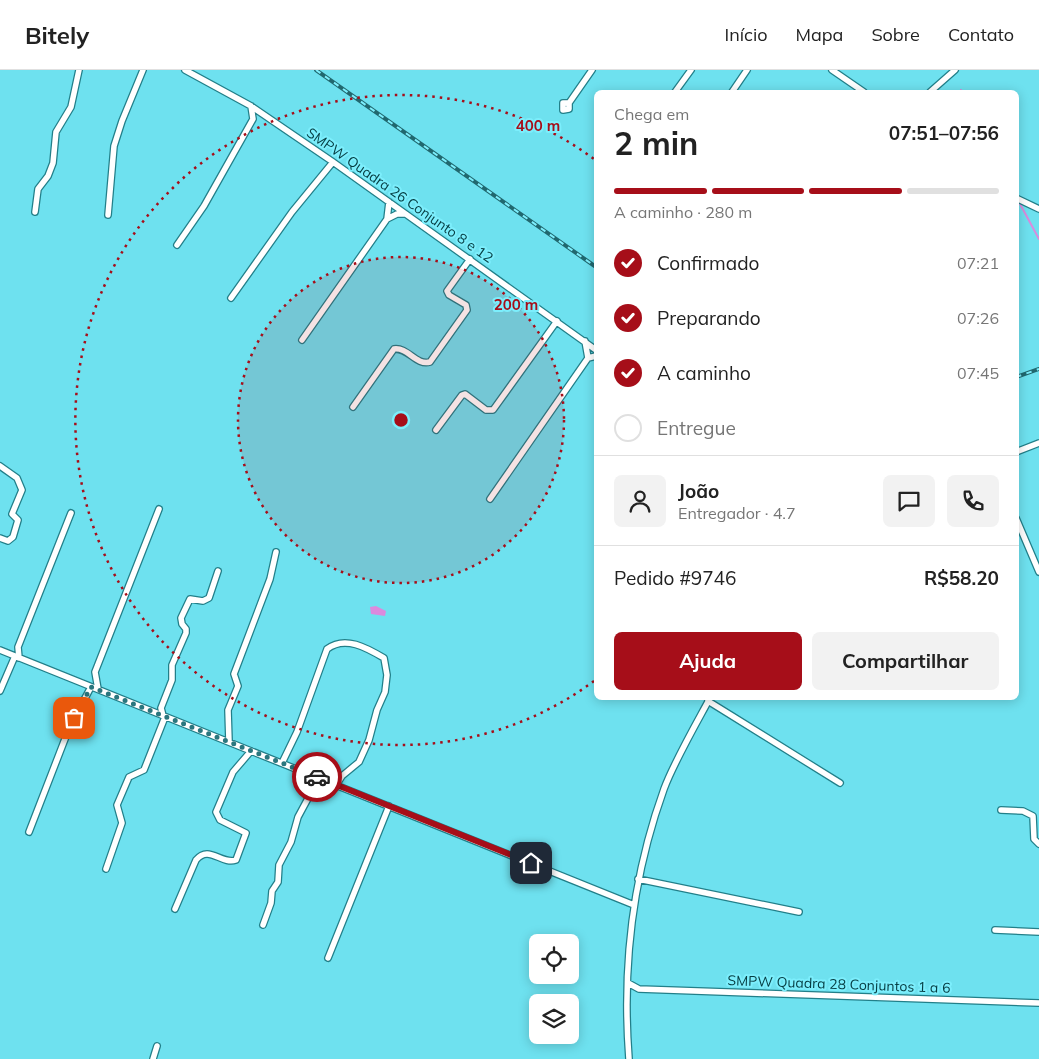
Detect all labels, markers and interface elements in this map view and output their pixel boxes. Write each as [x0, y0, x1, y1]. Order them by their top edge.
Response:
text: Bitely [25, 20, 89, 50]
text: Início [725, 23, 768, 46]
text: Mapa [796, 23, 843, 46]
text: Sobre [871, 23, 920, 46]
text: Contato [948, 23, 1014, 46]
text: Chega em [614, 104, 689, 124]
text: 400 m [516, 116, 560, 135]
text: 07:51–07:56 [889, 121, 999, 145]
street label: SMPW Quadra 26 Conjunto 8 e 12 [303, 123, 497, 267]
text: 2 min [614, 123, 698, 163]
text: A caminho · 280 m [614, 202, 752, 222]
icon: check [614, 249, 642, 277]
text: Confirmado [657, 251, 759, 275]
text: 07:21 [957, 253, 999, 273]
text: 200 m [494, 295, 538, 314]
icon: check [614, 304, 642, 332]
text: Preparando [657, 306, 761, 330]
text: 07:26 [957, 308, 999, 328]
icon: check [614, 359, 642, 387]
text: A caminho [657, 361, 751, 385]
text: 07:45 [957, 363, 999, 383]
centre of rings [392, 411, 410, 429]
text: Entregue [657, 416, 736, 440]
button: person [614, 475, 666, 527]
button: chat [883, 475, 935, 527]
button: phone [947, 475, 999, 527]
text: João [678, 479, 719, 503]
text: Entregador · 4.7 [678, 503, 795, 523]
text: Pedido #9746 [614, 566, 736, 590]
text: R$58.20 [924, 566, 999, 590]
button: Ajuda [614, 632, 802, 690]
button: Compartilhar [812, 632, 999, 690]
pin [53, 697, 95, 739]
icon: bag [60, 704, 88, 732]
courier [292, 752, 342, 802]
icon: car [303, 763, 331, 791]
pin [510, 842, 552, 884]
icon: home [517, 849, 545, 877]
map controls [529, 934, 579, 1044]
button: locate [529, 934, 579, 984]
street label: SMPW Quadra 28 Conjuntos 1 a 6 [727, 971, 951, 997]
button: layers [529, 994, 579, 1044]

